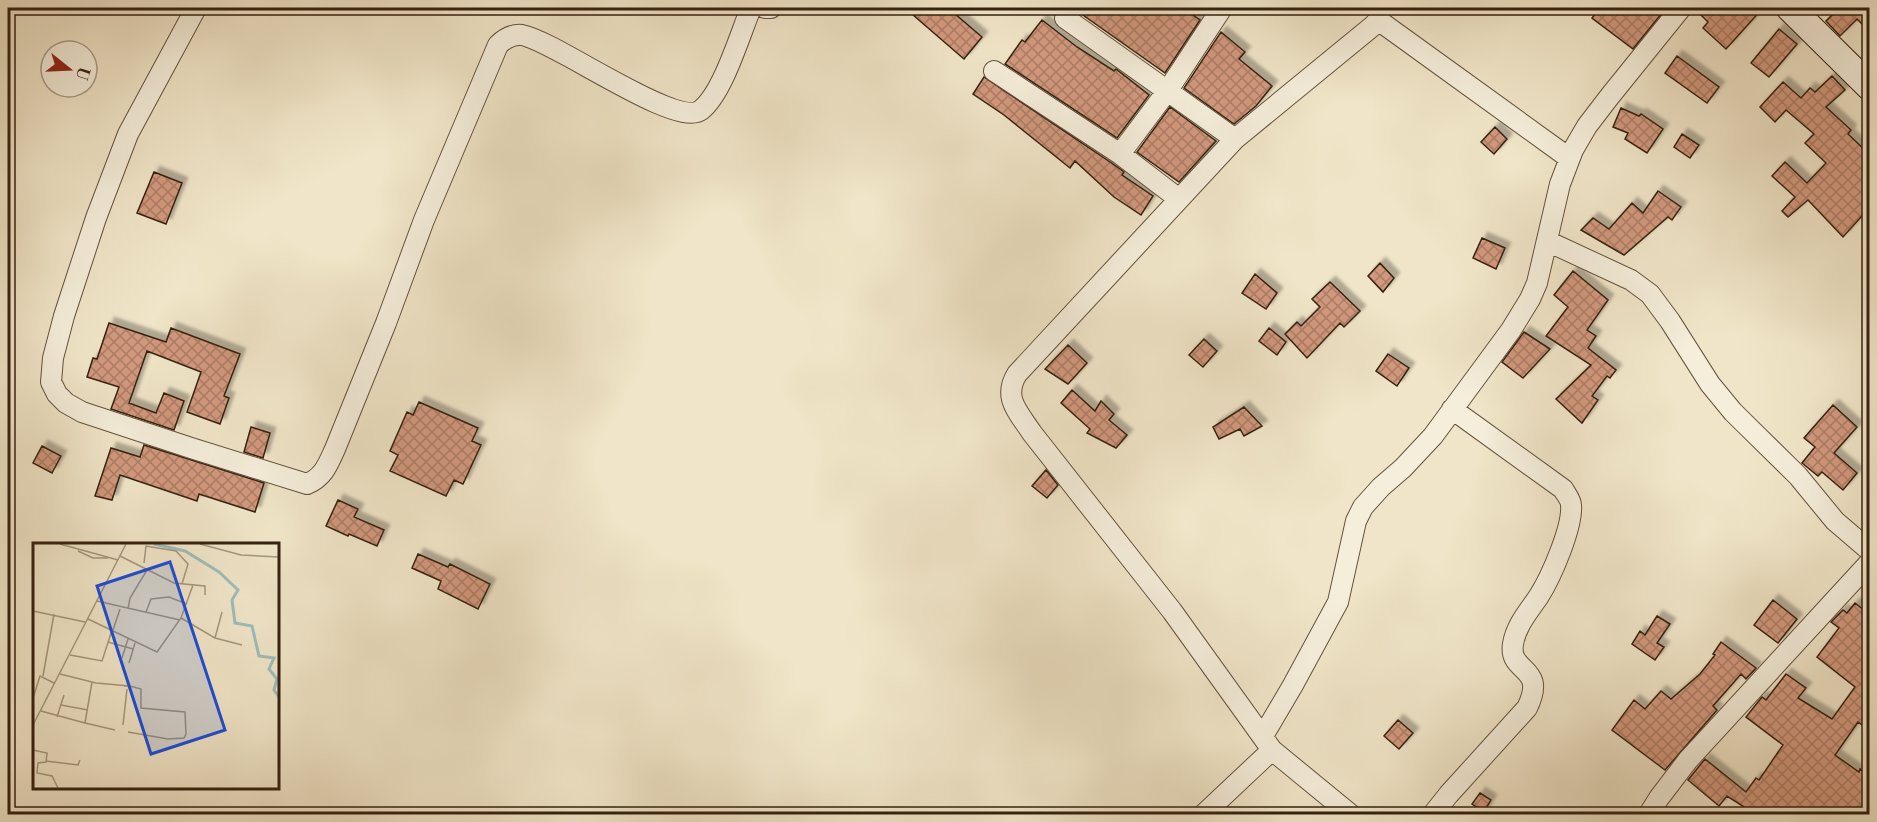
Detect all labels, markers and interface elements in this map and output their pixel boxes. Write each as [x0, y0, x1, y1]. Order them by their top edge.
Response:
north arrow [39, 39, 99, 99]
text: U [71, 64, 94, 83]
inset map [33, 543, 279, 789]

